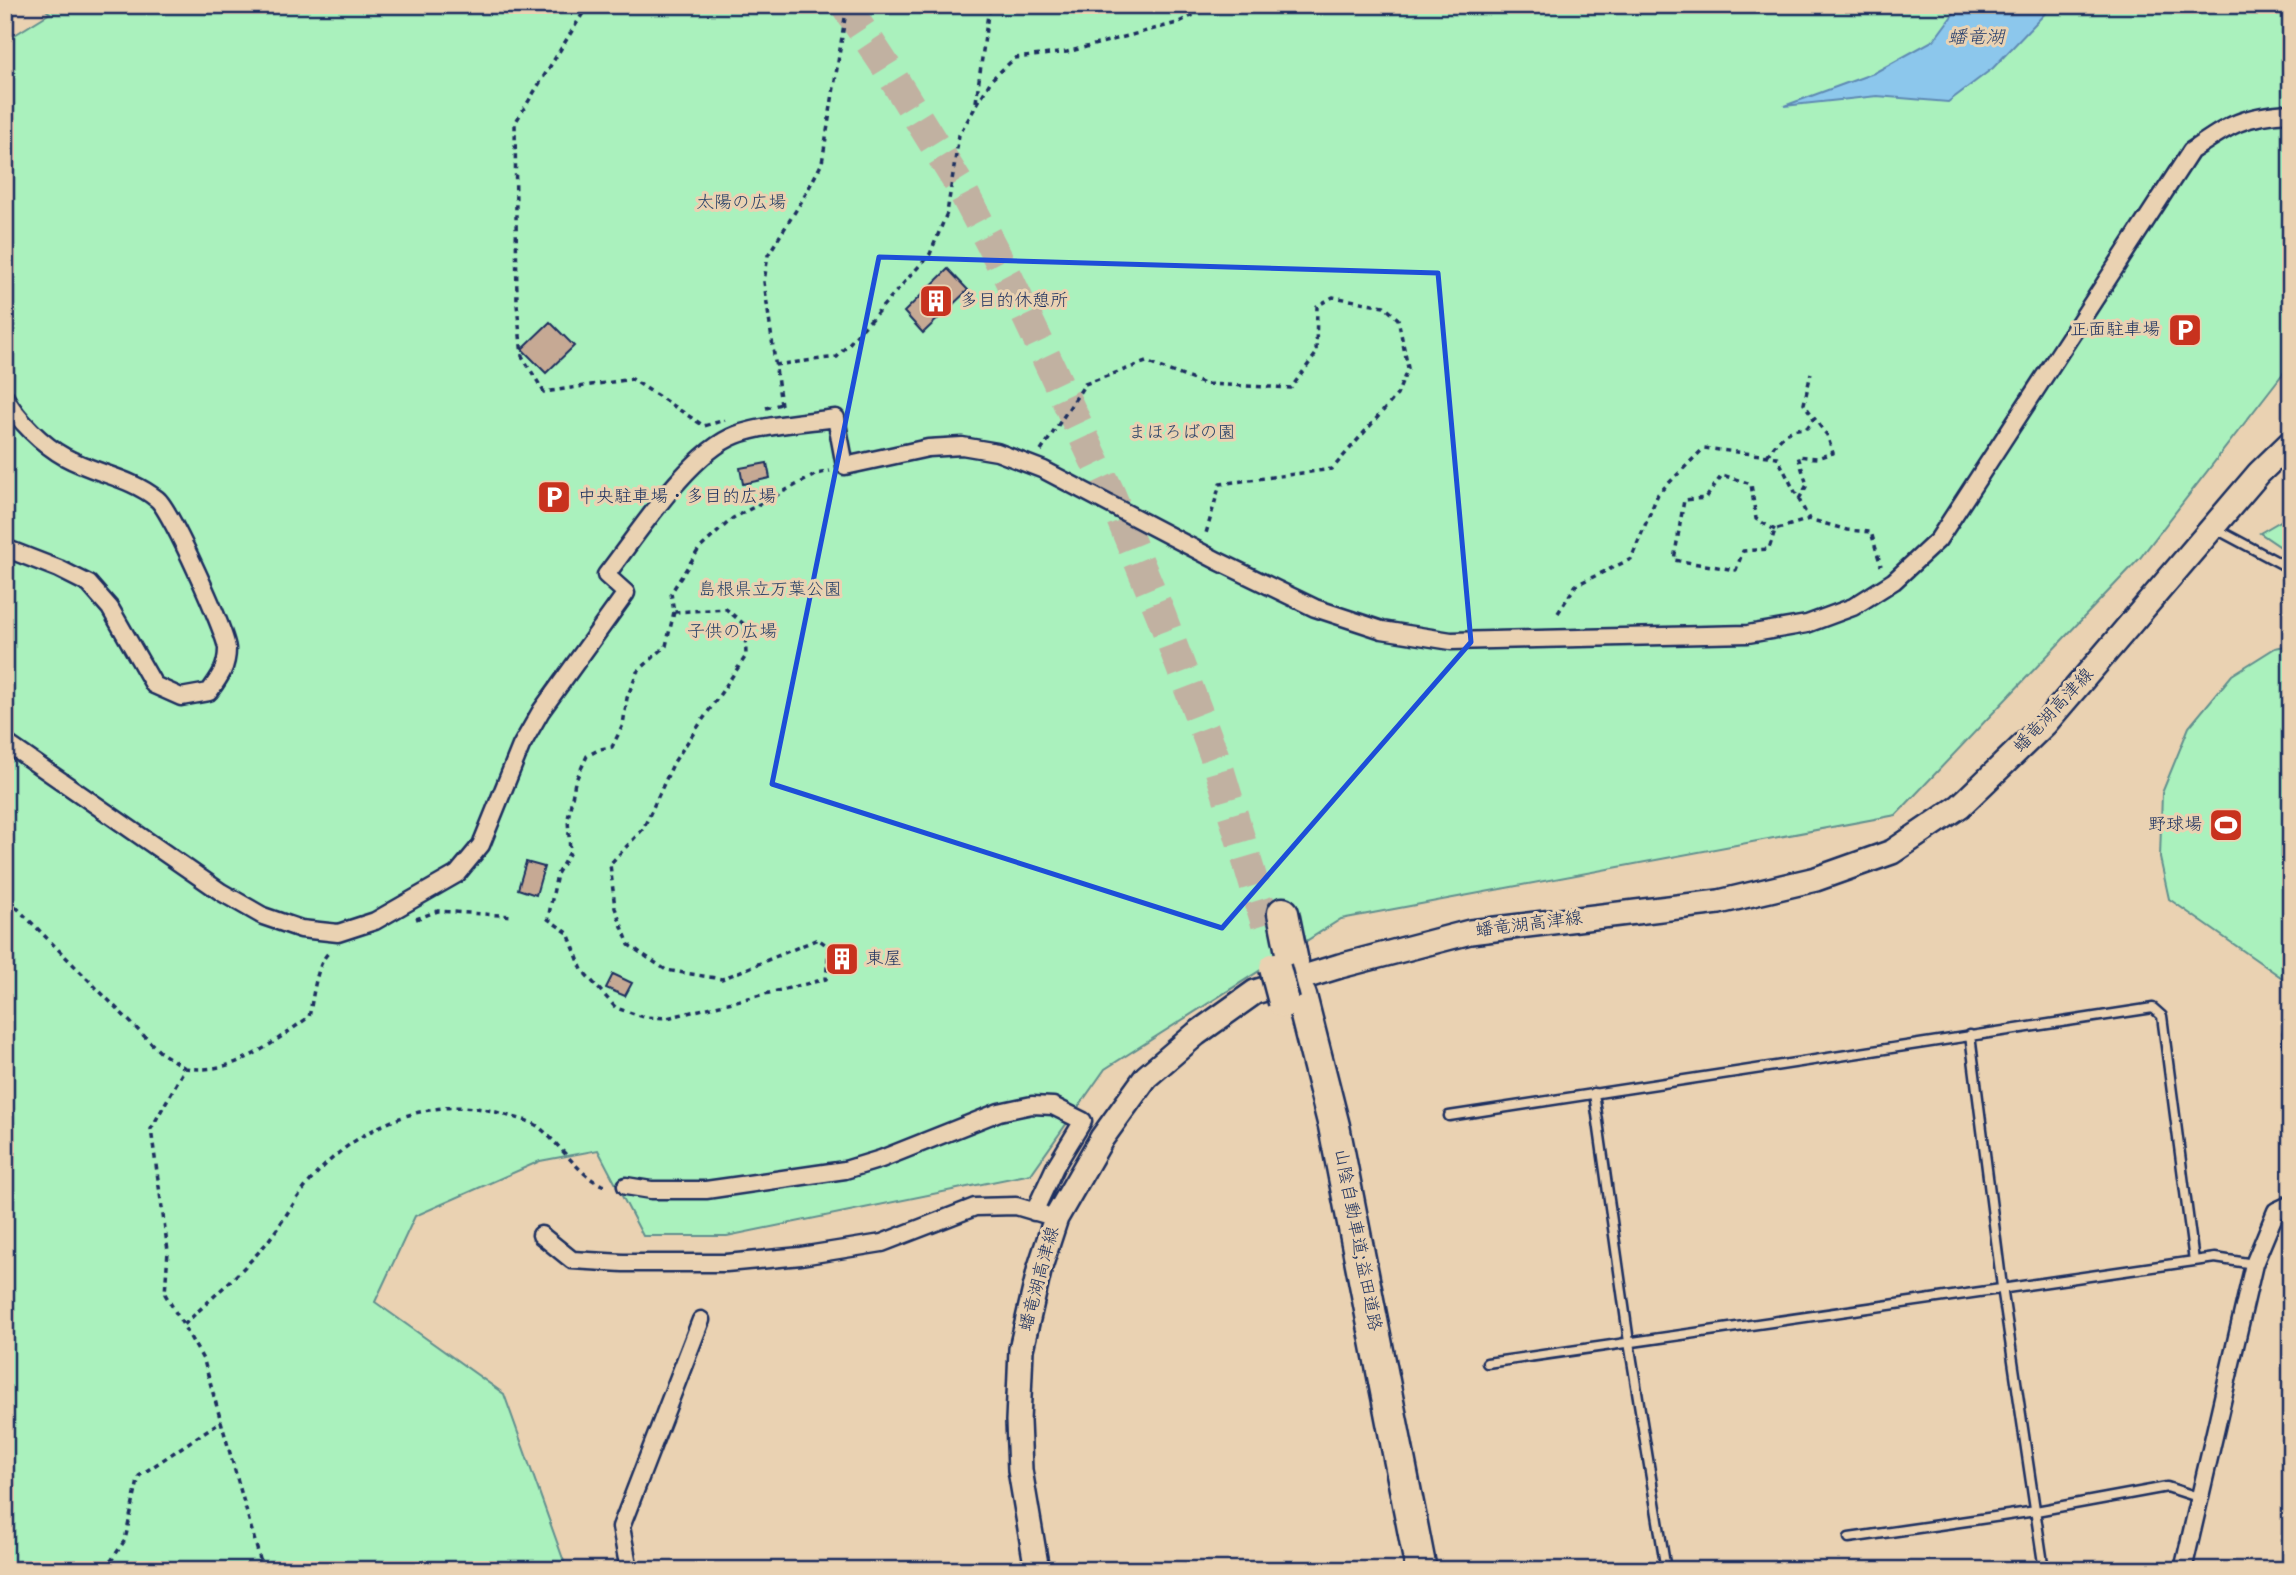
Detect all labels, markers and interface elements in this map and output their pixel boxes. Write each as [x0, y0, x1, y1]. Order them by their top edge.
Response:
water label: 蟠竜湖 [1947, 23, 2006, 53]
park label: 太陽の広場 [696, 189, 786, 218]
building icon: 多目的休憩所 [917, 282, 955, 320]
place label: 多目的休憩所 [960, 287, 1068, 316]
parking icon: 正面駐車場 [2166, 311, 2204, 349]
place label: 正面駐車場 [2070, 316, 2160, 345]
park label: まほろばの園 [1128, 419, 1236, 448]
parking icon: 中央駐車場・多目的広場 [535, 478, 573, 516]
place label: 中央駐車場・多目的広場 [578, 483, 776, 512]
park label: 島根県立万葉公園 [698, 576, 842, 605]
park label: 子供の広場 [687, 618, 777, 647]
street label: 蟠竜湖高津線 [2007, 662, 2101, 760]
sports icon: 野球場 [2207, 806, 2245, 844]
place label: 野球場 [2148, 811, 2202, 840]
street label: 蟠竜湖高津線 [1474, 904, 1584, 946]
building icon: 東屋 [823, 940, 861, 978]
place label: 東屋 [866, 945, 902, 974]
street label: 山陰自動車道;益田道路 [1325, 1146, 1389, 1334]
street label: 蟠竜湖高津線 [1012, 1223, 1068, 1335]

